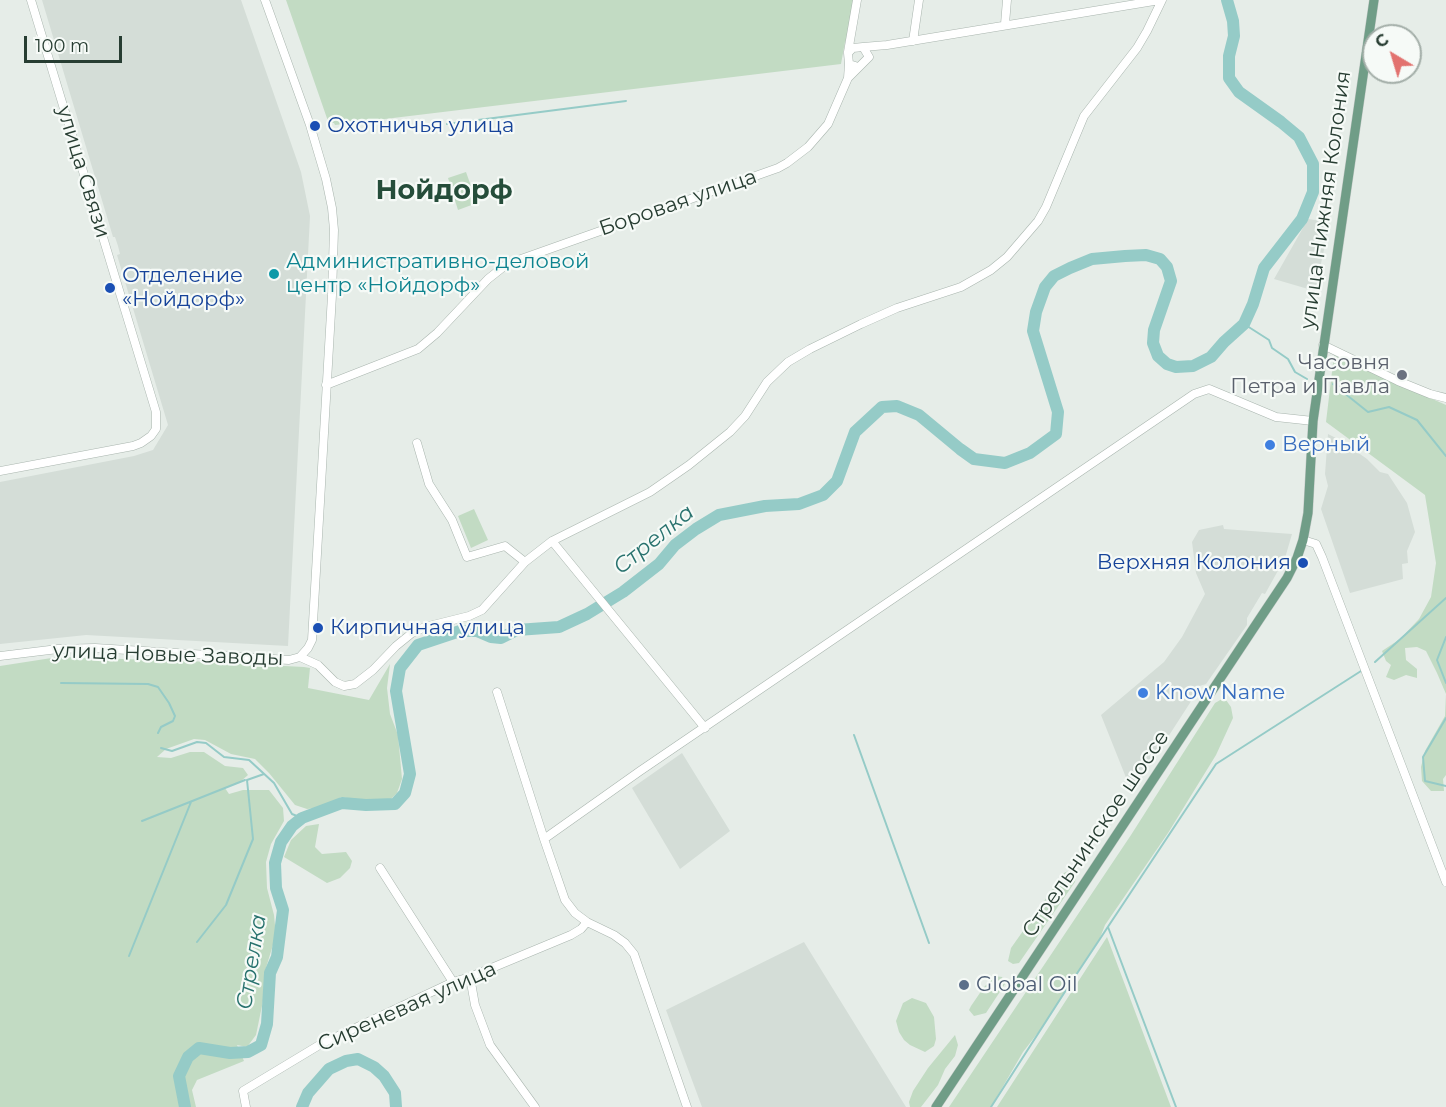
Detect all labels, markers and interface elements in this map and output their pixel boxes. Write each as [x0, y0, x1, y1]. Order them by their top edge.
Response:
scale bar [27, 24, 124, 62]
north arrow [1362, 24, 1422, 84]
text: С [1371, 30, 1392, 52]
text: 100 m [35, 35, 89, 57]
street label: улица Нижняя Колония [1295, 69, 1357, 331]
street label: улица Связи [51, 103, 115, 241]
place label: Охотничья улица [327, 113, 514, 139]
marker: Охотничья улица [308, 119, 322, 133]
street label: Боровая улица [596, 164, 760, 242]
district label: Нойдорф [375, 175, 513, 207]
place label: Административно-деловой центр «Нойдорф» [286, 249, 589, 299]
place label: Отделение «Нойдорф» [122, 263, 245, 313]
marker: Административно-деловой центр «Нойдорф» [267, 267, 281, 281]
marker: Отделение «Нойдорф» [103, 281, 117, 295]
place label: Часовня Петра и Павла [1230, 350, 1390, 400]
marker: Часовня Петра и Павла [1395, 368, 1409, 382]
place label: Верный [1282, 432, 1370, 458]
marker: Верный [1263, 438, 1277, 452]
water label: Стрелка [608, 499, 700, 581]
place label: Верхняя Колония [1097, 550, 1291, 576]
marker: Верхняя Колония [1296, 556, 1310, 570]
place label: Кирпичная улица [330, 615, 525, 641]
marker: Кирпичная улица [311, 621, 325, 635]
street label: улица Новые Заводы [52, 638, 284, 672]
place label: Know Name [1155, 680, 1285, 706]
marker: Know Name [1136, 686, 1150, 700]
street label: Стрельнинское шоссе [1017, 726, 1175, 942]
water label: Стрелка [231, 912, 273, 1012]
street label: Сиреневая улица [314, 956, 500, 1058]
place label: Global Oil [976, 972, 1078, 998]
marker: Global Oil [957, 978, 971, 992]

